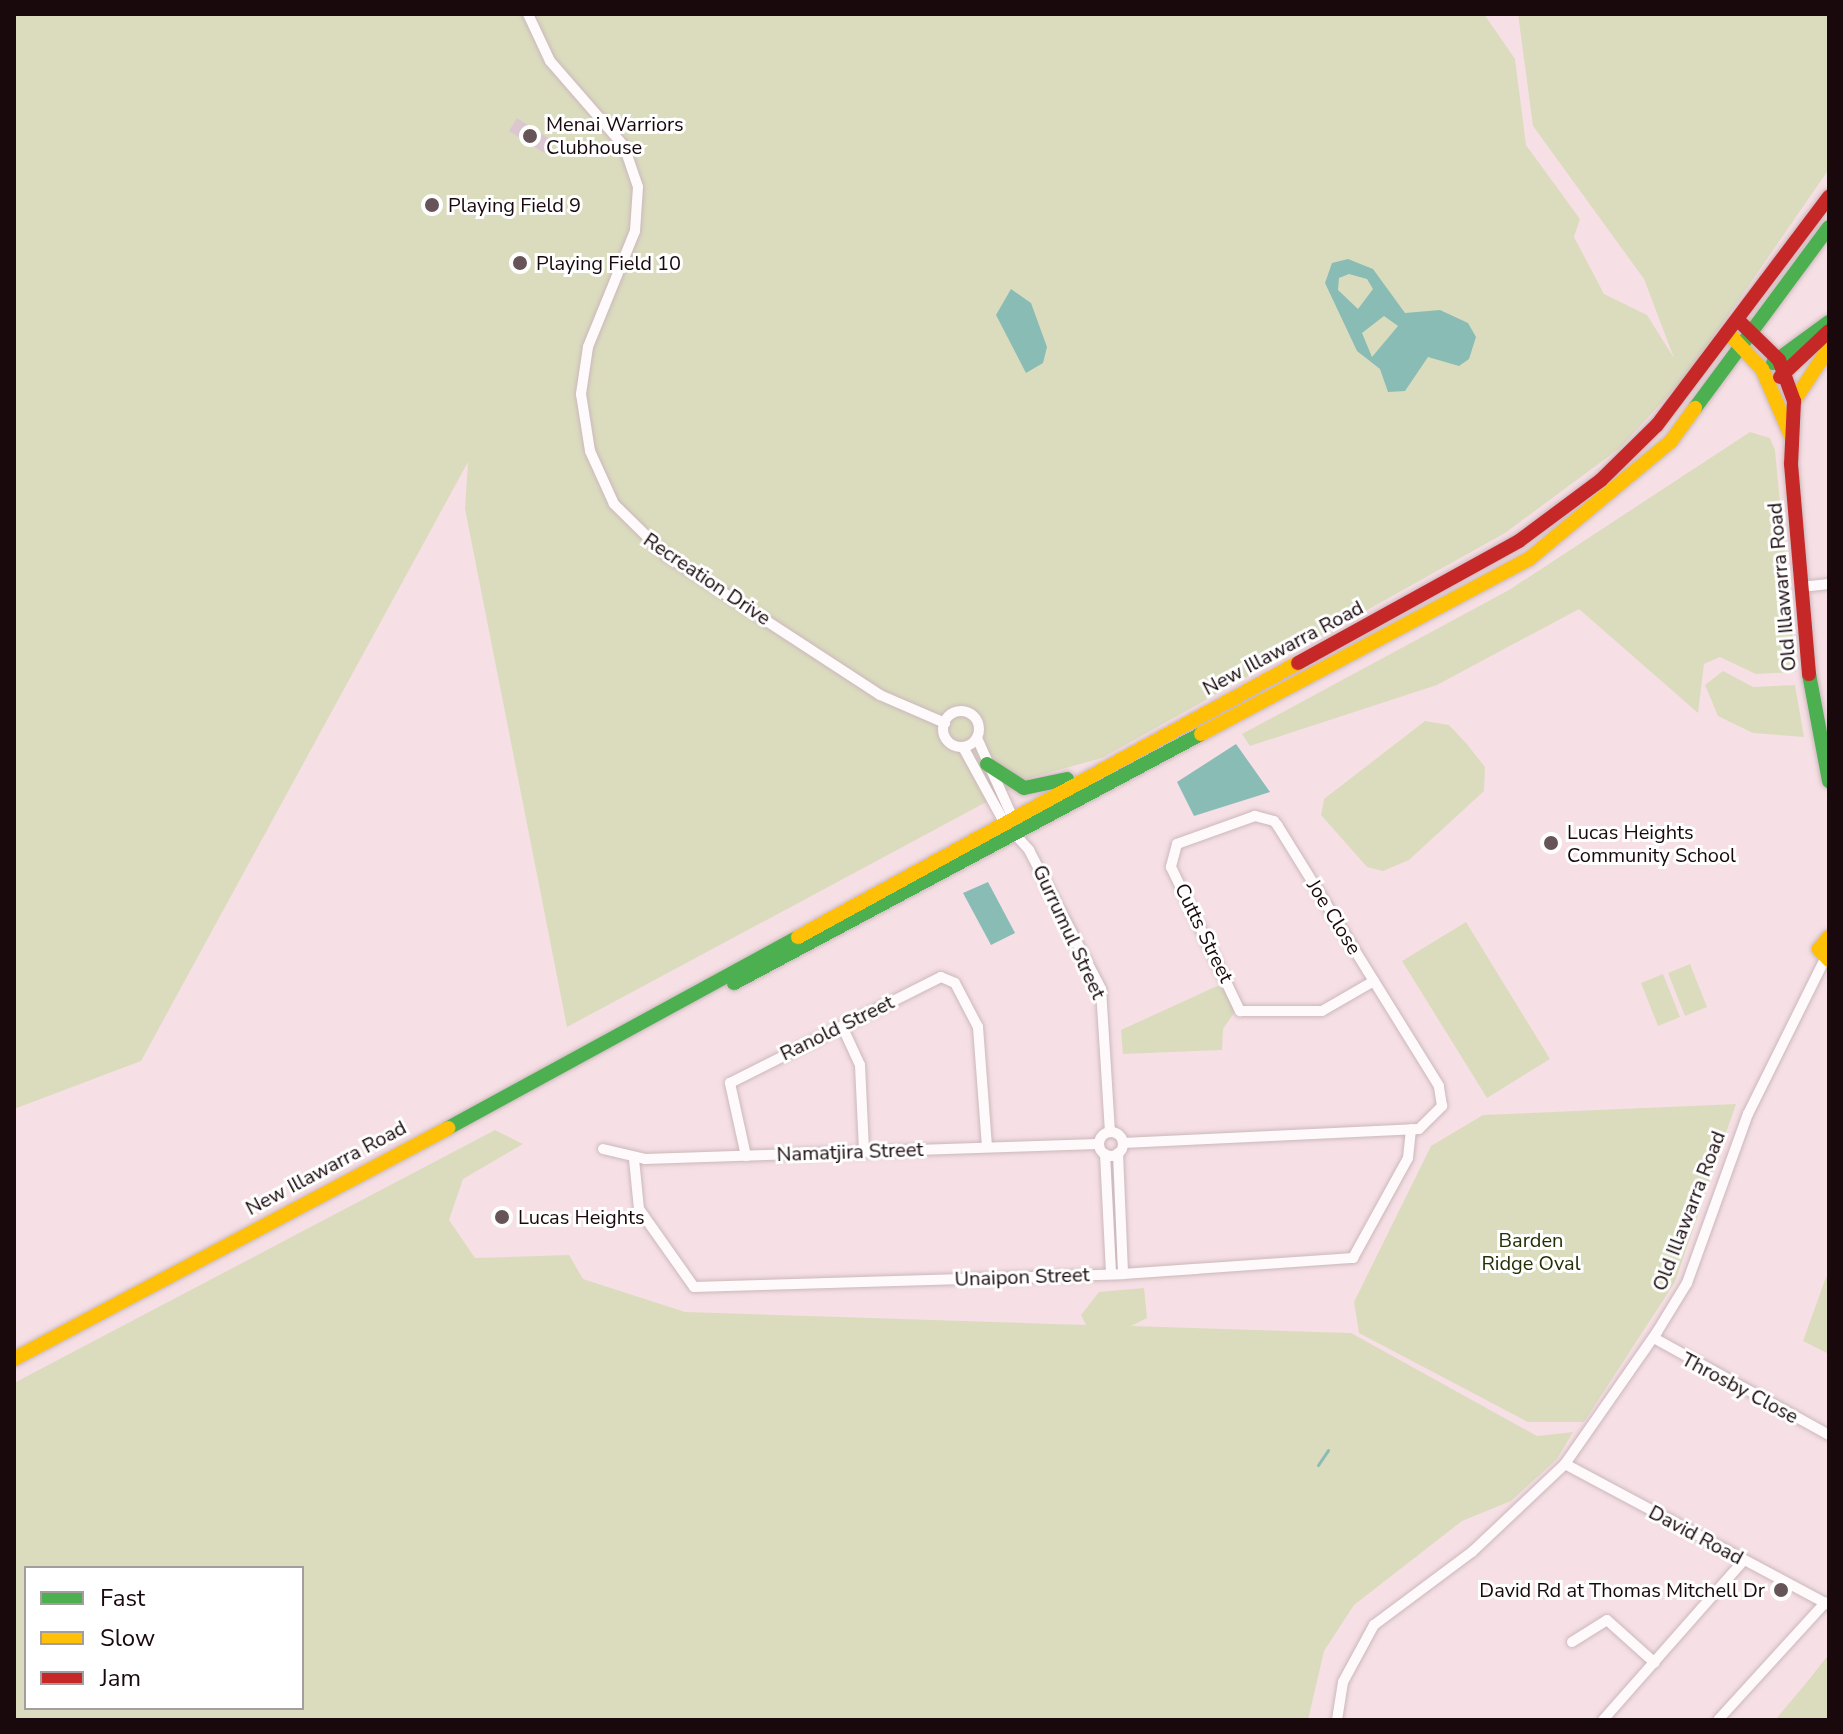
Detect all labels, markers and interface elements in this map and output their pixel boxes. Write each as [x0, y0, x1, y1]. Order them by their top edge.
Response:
place label: Menai Warriors Clubhouse [546, 112, 684, 159]
marker: Menai Warriors Clubhouse [521, 127, 539, 145]
place label: Playing Field 9 [448, 193, 581, 217]
marker: Playing Field 9 [423, 196, 441, 214]
place label: Playing Field 10 [536, 251, 681, 275]
marker: Playing Field 10 [511, 254, 529, 272]
street label: Old Illawarra Road [1763, 502, 1801, 672]
street label: Recreation Drive [639, 528, 775, 630]
street label: New Illawarra Road [1199, 596, 1367, 700]
place label: Lucas Heights Community School [1567, 820, 1736, 867]
marker: Lucas Heights Community School [1542, 834, 1560, 852]
street label: Gurrumul Street [1027, 861, 1111, 1003]
street label: Joe Close [1302, 875, 1366, 959]
street label: Cutts Street [1170, 879, 1238, 987]
street label: Ranold Street [776, 990, 898, 1066]
street label: New Illawarra Road [242, 1116, 410, 1220]
street label: Old Illawarra Road [1647, 1128, 1731, 1294]
street label: Namatjira Street [776, 1137, 924, 1167]
place label: Lucas Heights [518, 1205, 645, 1229]
marker: Lucas Heights [493, 1208, 511, 1226]
park label: Barden Ridge Oval [1481, 1228, 1581, 1275]
street label: Unaipon Street [954, 1263, 1090, 1291]
street label: Throsby Close [1678, 1347, 1802, 1429]
street label: David Road [1645, 1500, 1747, 1570]
legend [24, 1566, 304, 1710]
place label: David Rd at Thomas Mitchell Dr [1479, 1578, 1765, 1602]
marker: David Rd at Thomas Mitchell Dr [1772, 1581, 1790, 1599]
text: Fast [100, 1582, 145, 1614]
text: Slow [100, 1622, 155, 1654]
text: Jam [100, 1662, 141, 1694]

